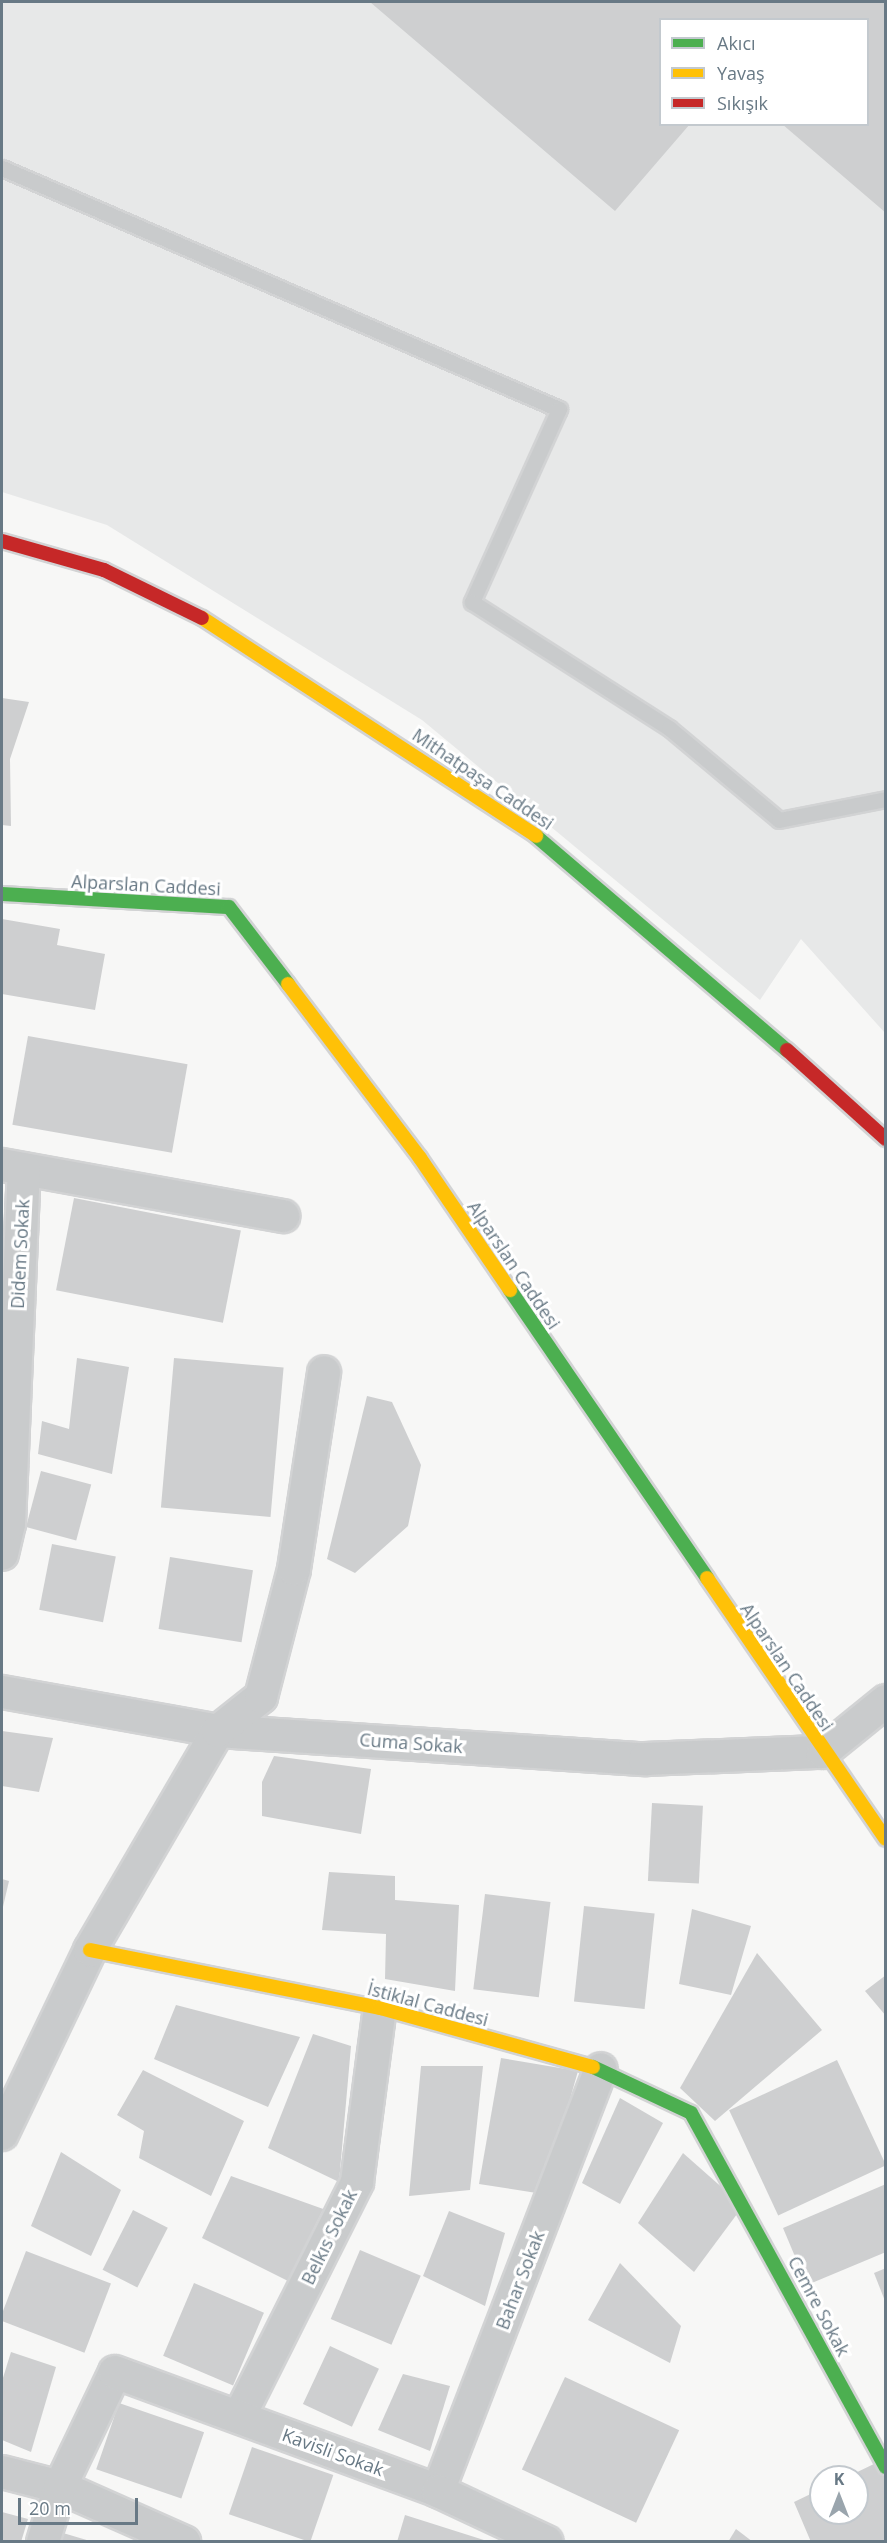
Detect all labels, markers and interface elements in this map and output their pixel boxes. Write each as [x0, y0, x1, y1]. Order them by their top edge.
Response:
legend [659, 18, 869, 126]
text: Akıcı [717, 31, 756, 55]
text: Yavaş [717, 61, 765, 85]
text: Sıkışık [717, 91, 768, 115]
street label: Mithatpaşa Caddesi [408, 724, 558, 834]
street label: Alparslan Caddesi [71, 870, 221, 900]
street label: Alparslan Caddesi [463, 1197, 565, 1333]
street label: Didem Sokak [6, 1199, 34, 1309]
street label: Alparslan Caddesi [736, 1599, 838, 1735]
street label: Cuma Sokak [359, 1729, 463, 1757]
street label: İstiklal Caddesi [365, 1977, 491, 2031]
street label: Belkıs Sokak [297, 2186, 361, 2288]
street label: Bahar Sokak [491, 2227, 549, 2333]
street label: Cemre Sokak [784, 2252, 854, 2360]
street label: Kavisli Sokak [279, 2424, 387, 2480]
north arrow [809, 2465, 869, 2525]
text: K [834, 2468, 844, 2490]
scale bar [21, 2486, 141, 2524]
text: 20 m [29, 2496, 71, 2520]

